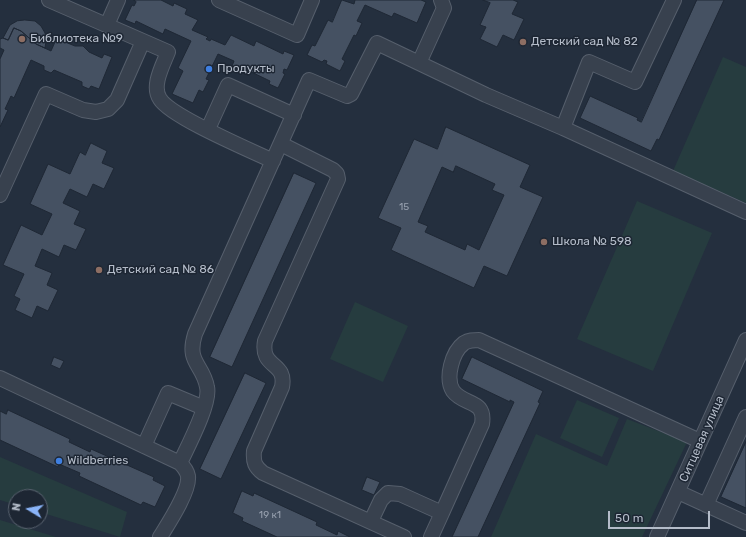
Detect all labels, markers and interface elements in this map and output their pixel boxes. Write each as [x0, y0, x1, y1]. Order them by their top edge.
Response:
place label: Библиотека №9 [30, 32, 123, 46]
marker: Библиотека №9 [17, 34, 27, 44]
place label: Детский сад № 82 [531, 35, 638, 49]
marker: Детский сад № 82 [518, 37, 528, 47]
place label: Продукты [217, 62, 274, 76]
marker: Продукты [204, 64, 214, 74]
house number: 15 [399, 201, 409, 213]
place label: Школа № 598 [552, 235, 632, 249]
marker: Школа № 598 [539, 237, 549, 247]
place label: Детский сад № 86 [107, 263, 214, 277]
marker: Детский сад № 86 [94, 265, 104, 275]
street label: Ситцевая улица [677, 394, 727, 484]
place label: Wildberries [67, 454, 128, 468]
marker: Wildberries [54, 456, 64, 466]
north arrow [8, 489, 48, 529]
text: N [10, 502, 24, 512]
scale bar [610, 503, 712, 529]
house number: 19 к1 [259, 509, 281, 521]
text: 50 m [615, 511, 643, 525]

